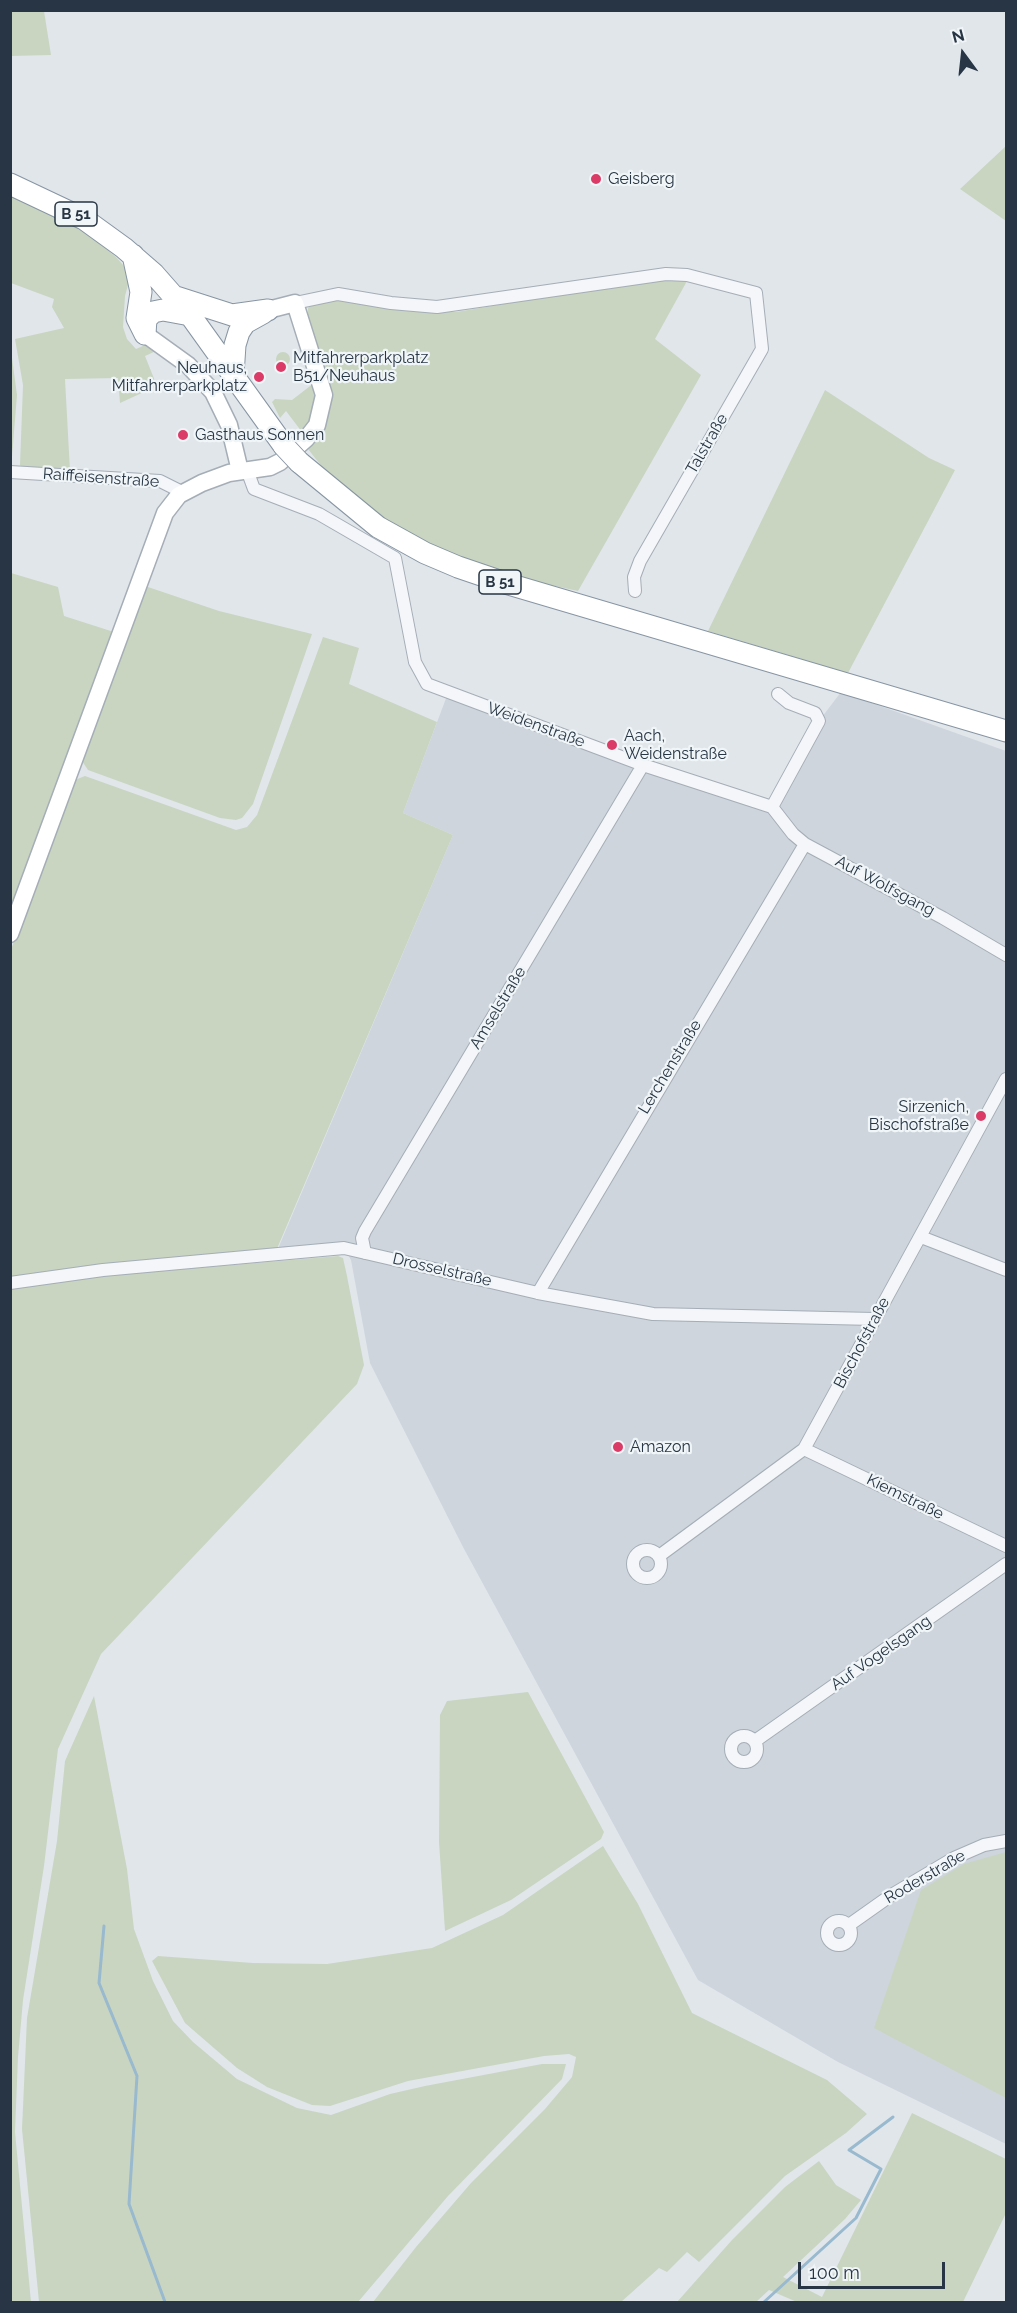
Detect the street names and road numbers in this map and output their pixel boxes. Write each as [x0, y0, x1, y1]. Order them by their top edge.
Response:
road number: B 51 [55, 202, 97, 226]
street label: Talstraße [682, 410, 732, 478]
street label: Raiffeisenstraße [42, 464, 160, 492]
road number: B 51 [479, 570, 521, 594]
street label: Weidenstraße [484, 698, 588, 752]
street label: Auf Wolfsgang [832, 852, 938, 920]
street label: Amselstraße [466, 963, 530, 1053]
street label: Lerchenstraße [634, 1016, 706, 1118]
street label: Drosselstraße [391, 1249, 493, 1291]
street label: Bischofstraße [830, 1294, 894, 1392]
street label: Kiemstraße [863, 1470, 947, 1524]
street label: Auf Vogelsgang [827, 1611, 935, 1695]
street label: Roderstraße [881, 1846, 969, 1908]

